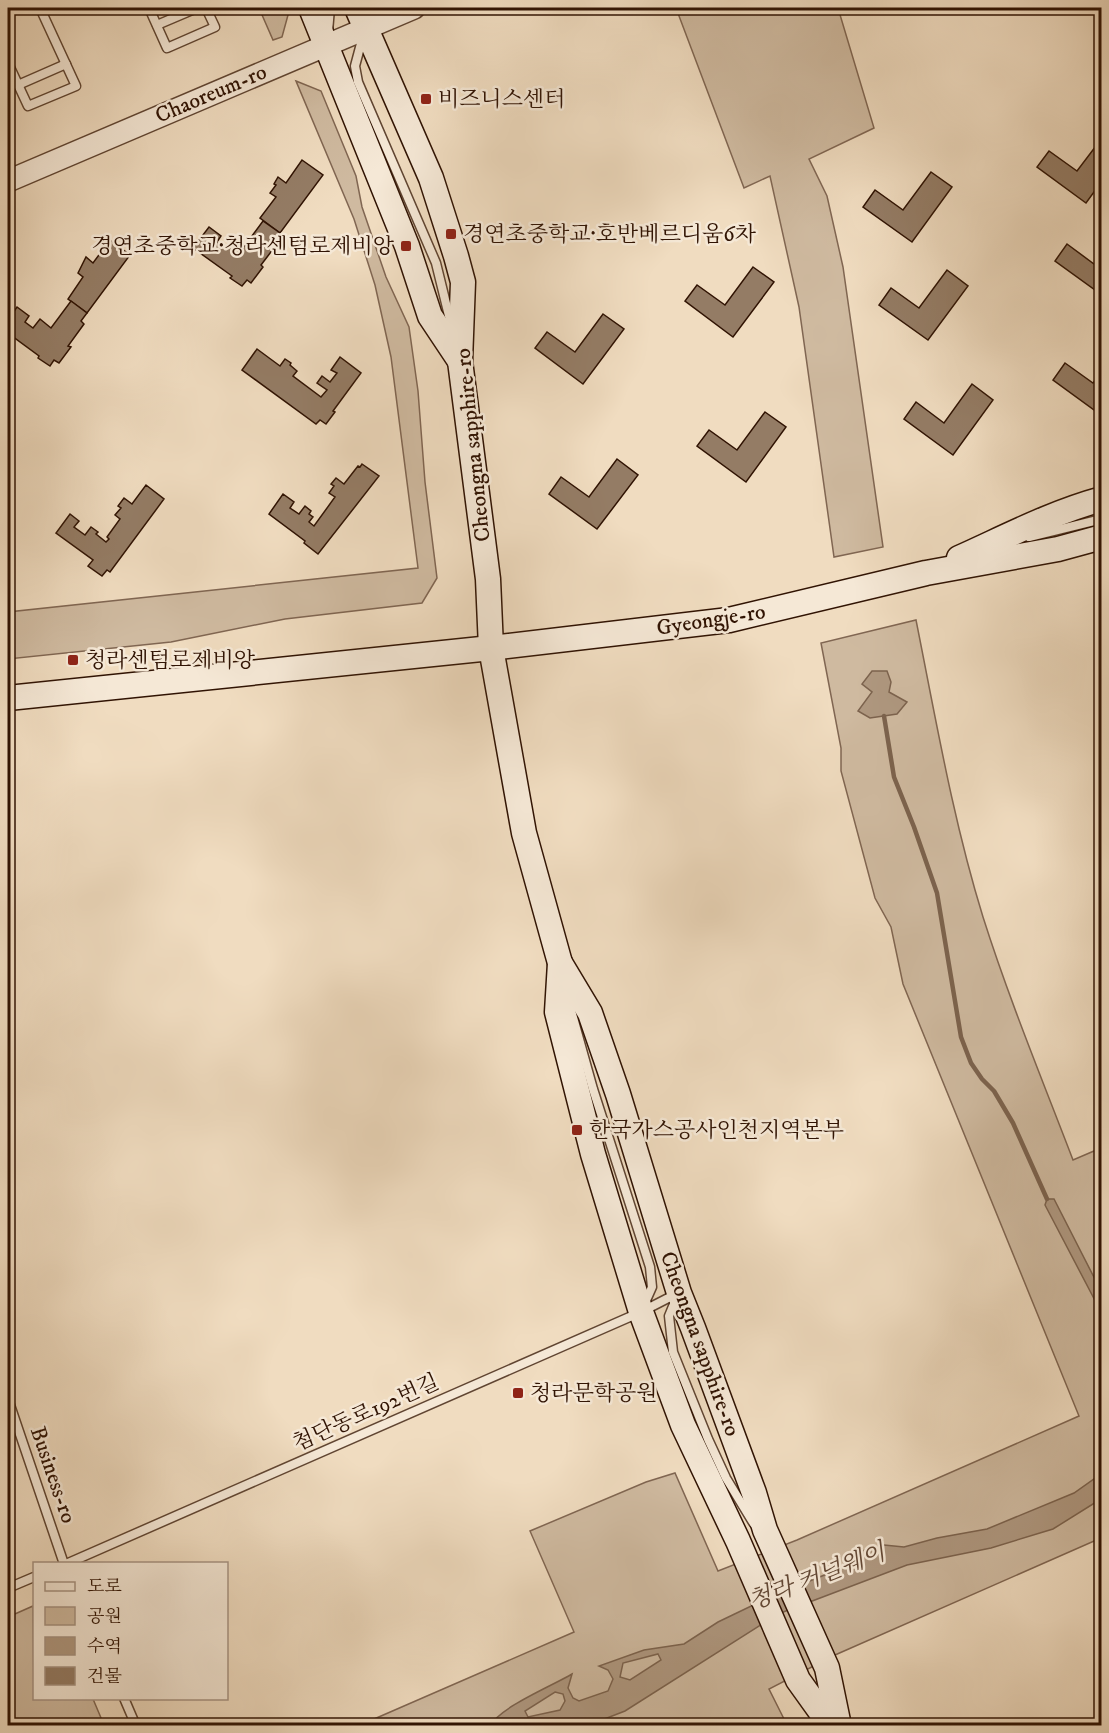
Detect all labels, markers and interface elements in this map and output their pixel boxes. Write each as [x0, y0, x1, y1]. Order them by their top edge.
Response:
street label: Chaoreum-ro [151, 58, 271, 130]
place label: 비즈니스센터 [438, 86, 566, 113]
marker: 비즈니스센터 [419, 92, 433, 106]
place label: 경연초중학교·호반베르디움6차 [463, 221, 757, 248]
marker: 경연초중학교·호반베르디움6차 [444, 227, 458, 241]
place label: 경연초중학교·청라센텀로제비앙 [91, 233, 395, 260]
marker: 경연초중학교·청라센텀로제비앙 [399, 239, 413, 253]
street label: Cheongna sapphire-ro [449, 347, 497, 543]
street label: Gyeongje-ro [655, 598, 767, 642]
place label: 청라센텀로제비앙 [85, 647, 256, 674]
marker: 청라센텀로제비앙 [66, 653, 80, 667]
place label: 한국가스공사인천지역본부 [589, 1117, 844, 1144]
marker: 한국가스공사인천지역본부 [570, 1123, 584, 1137]
street label: Cheongna sapphire-ro [654, 1248, 746, 1440]
street label: 첨단동로192번길 [289, 1369, 443, 1457]
place label: 청라문학공원 [530, 1380, 658, 1407]
marker: 청라문학공원 [511, 1386, 525, 1400]
street label: Business-ro [24, 1423, 82, 1527]
water label: 청라 커널웨이 [744, 1536, 891, 1617]
legend [33, 1562, 228, 1700]
text: 도로 [87, 1576, 122, 1598]
text: 공원 [87, 1606, 122, 1628]
text: 수역 [87, 1636, 122, 1658]
text: 건물 [87, 1666, 122, 1688]

